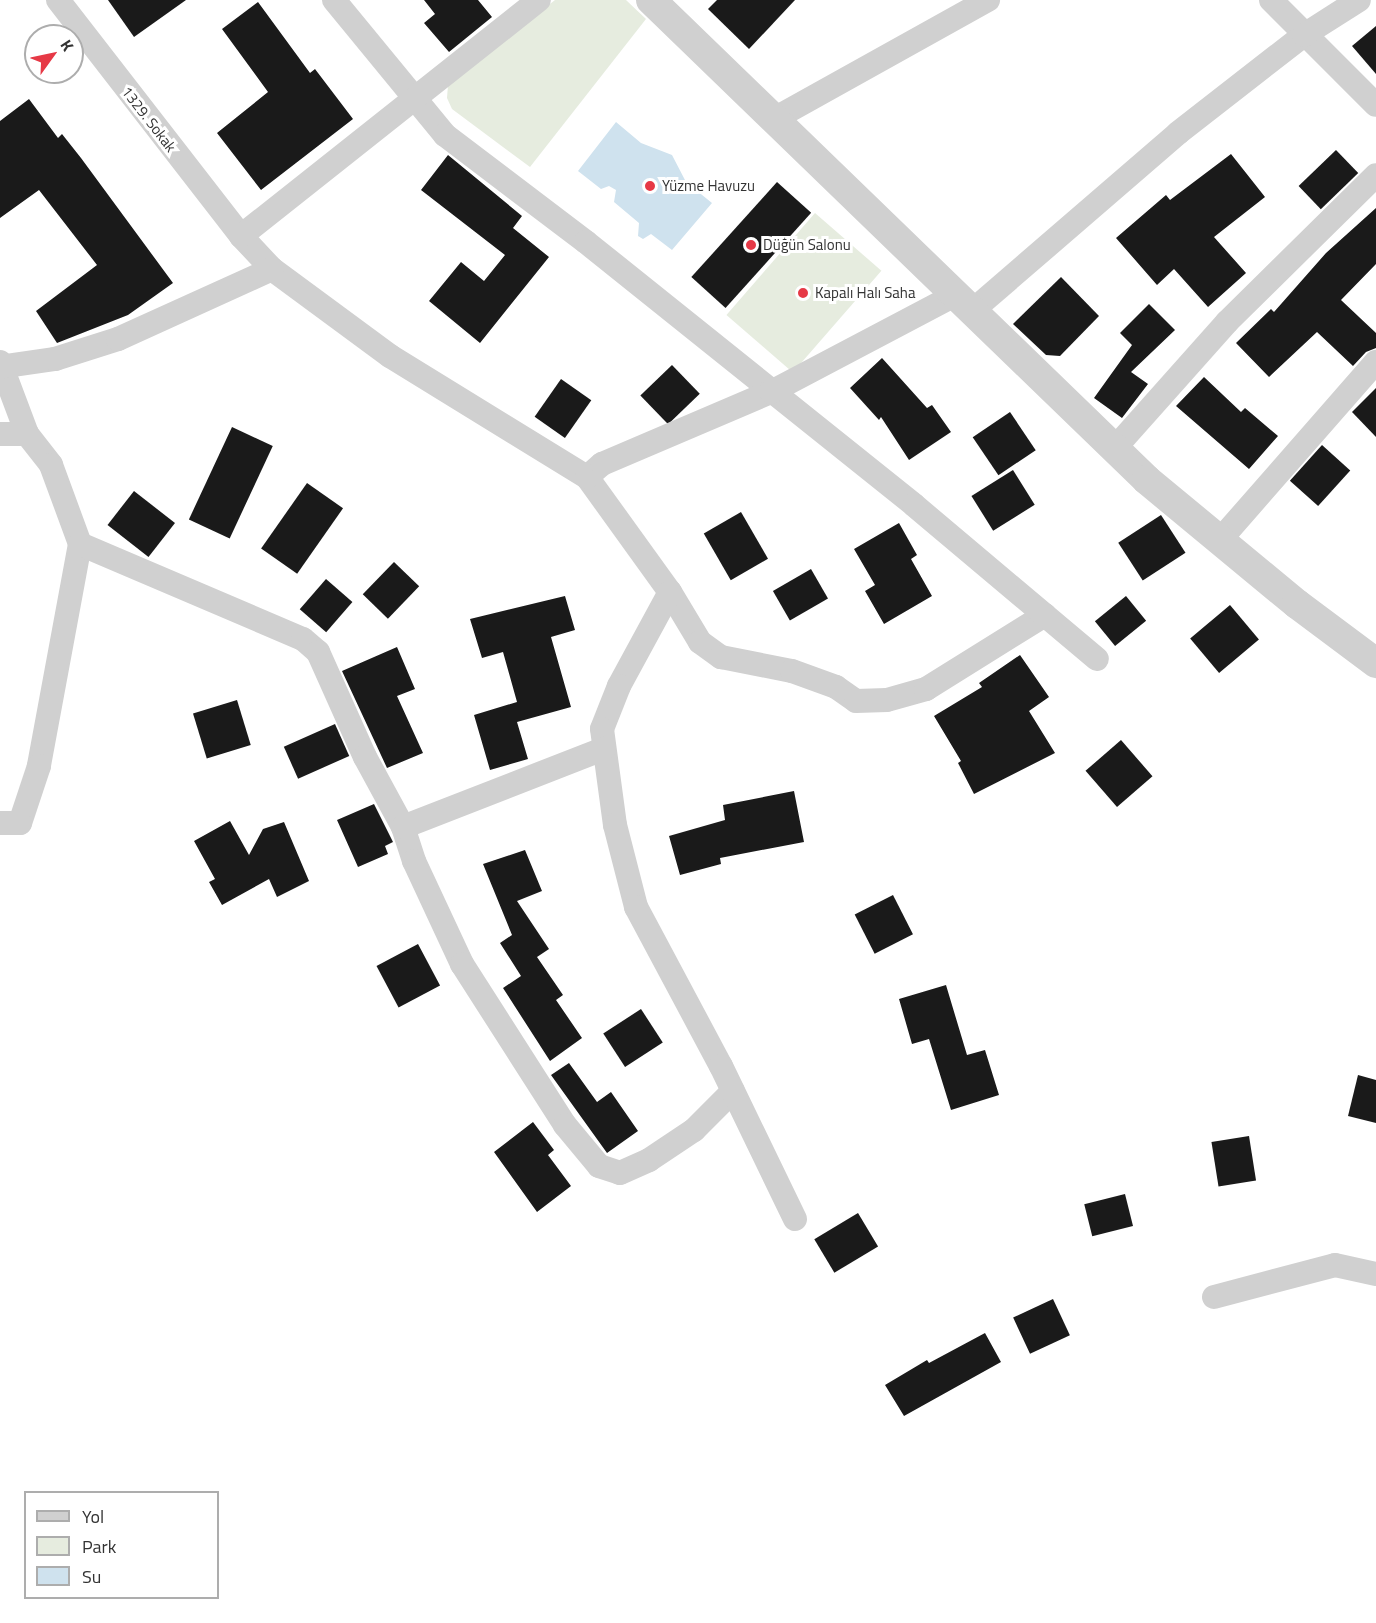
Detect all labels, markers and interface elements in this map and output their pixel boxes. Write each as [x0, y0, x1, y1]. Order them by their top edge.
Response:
north arrow [24, 24, 84, 84]
text: K [55, 35, 80, 56]
street label: 1329. Sokak [118, 83, 180, 155]
place label: Yüzme Havuzu [662, 177, 755, 195]
marker: Yüzme Havuzu [643, 179, 657, 193]
place label: Düğün Salonu [763, 236, 851, 254]
marker: Düğün Salonu [744, 238, 758, 252]
place label: Kapalı Halı Saha [815, 284, 915, 302]
marker: Kapalı Halı Saha [796, 286, 810, 300]
legend [24, 1491, 219, 1599]
text: Yol [82, 1503, 104, 1530]
text: Park [82, 1533, 116, 1560]
text: Su [82, 1563, 101, 1590]

